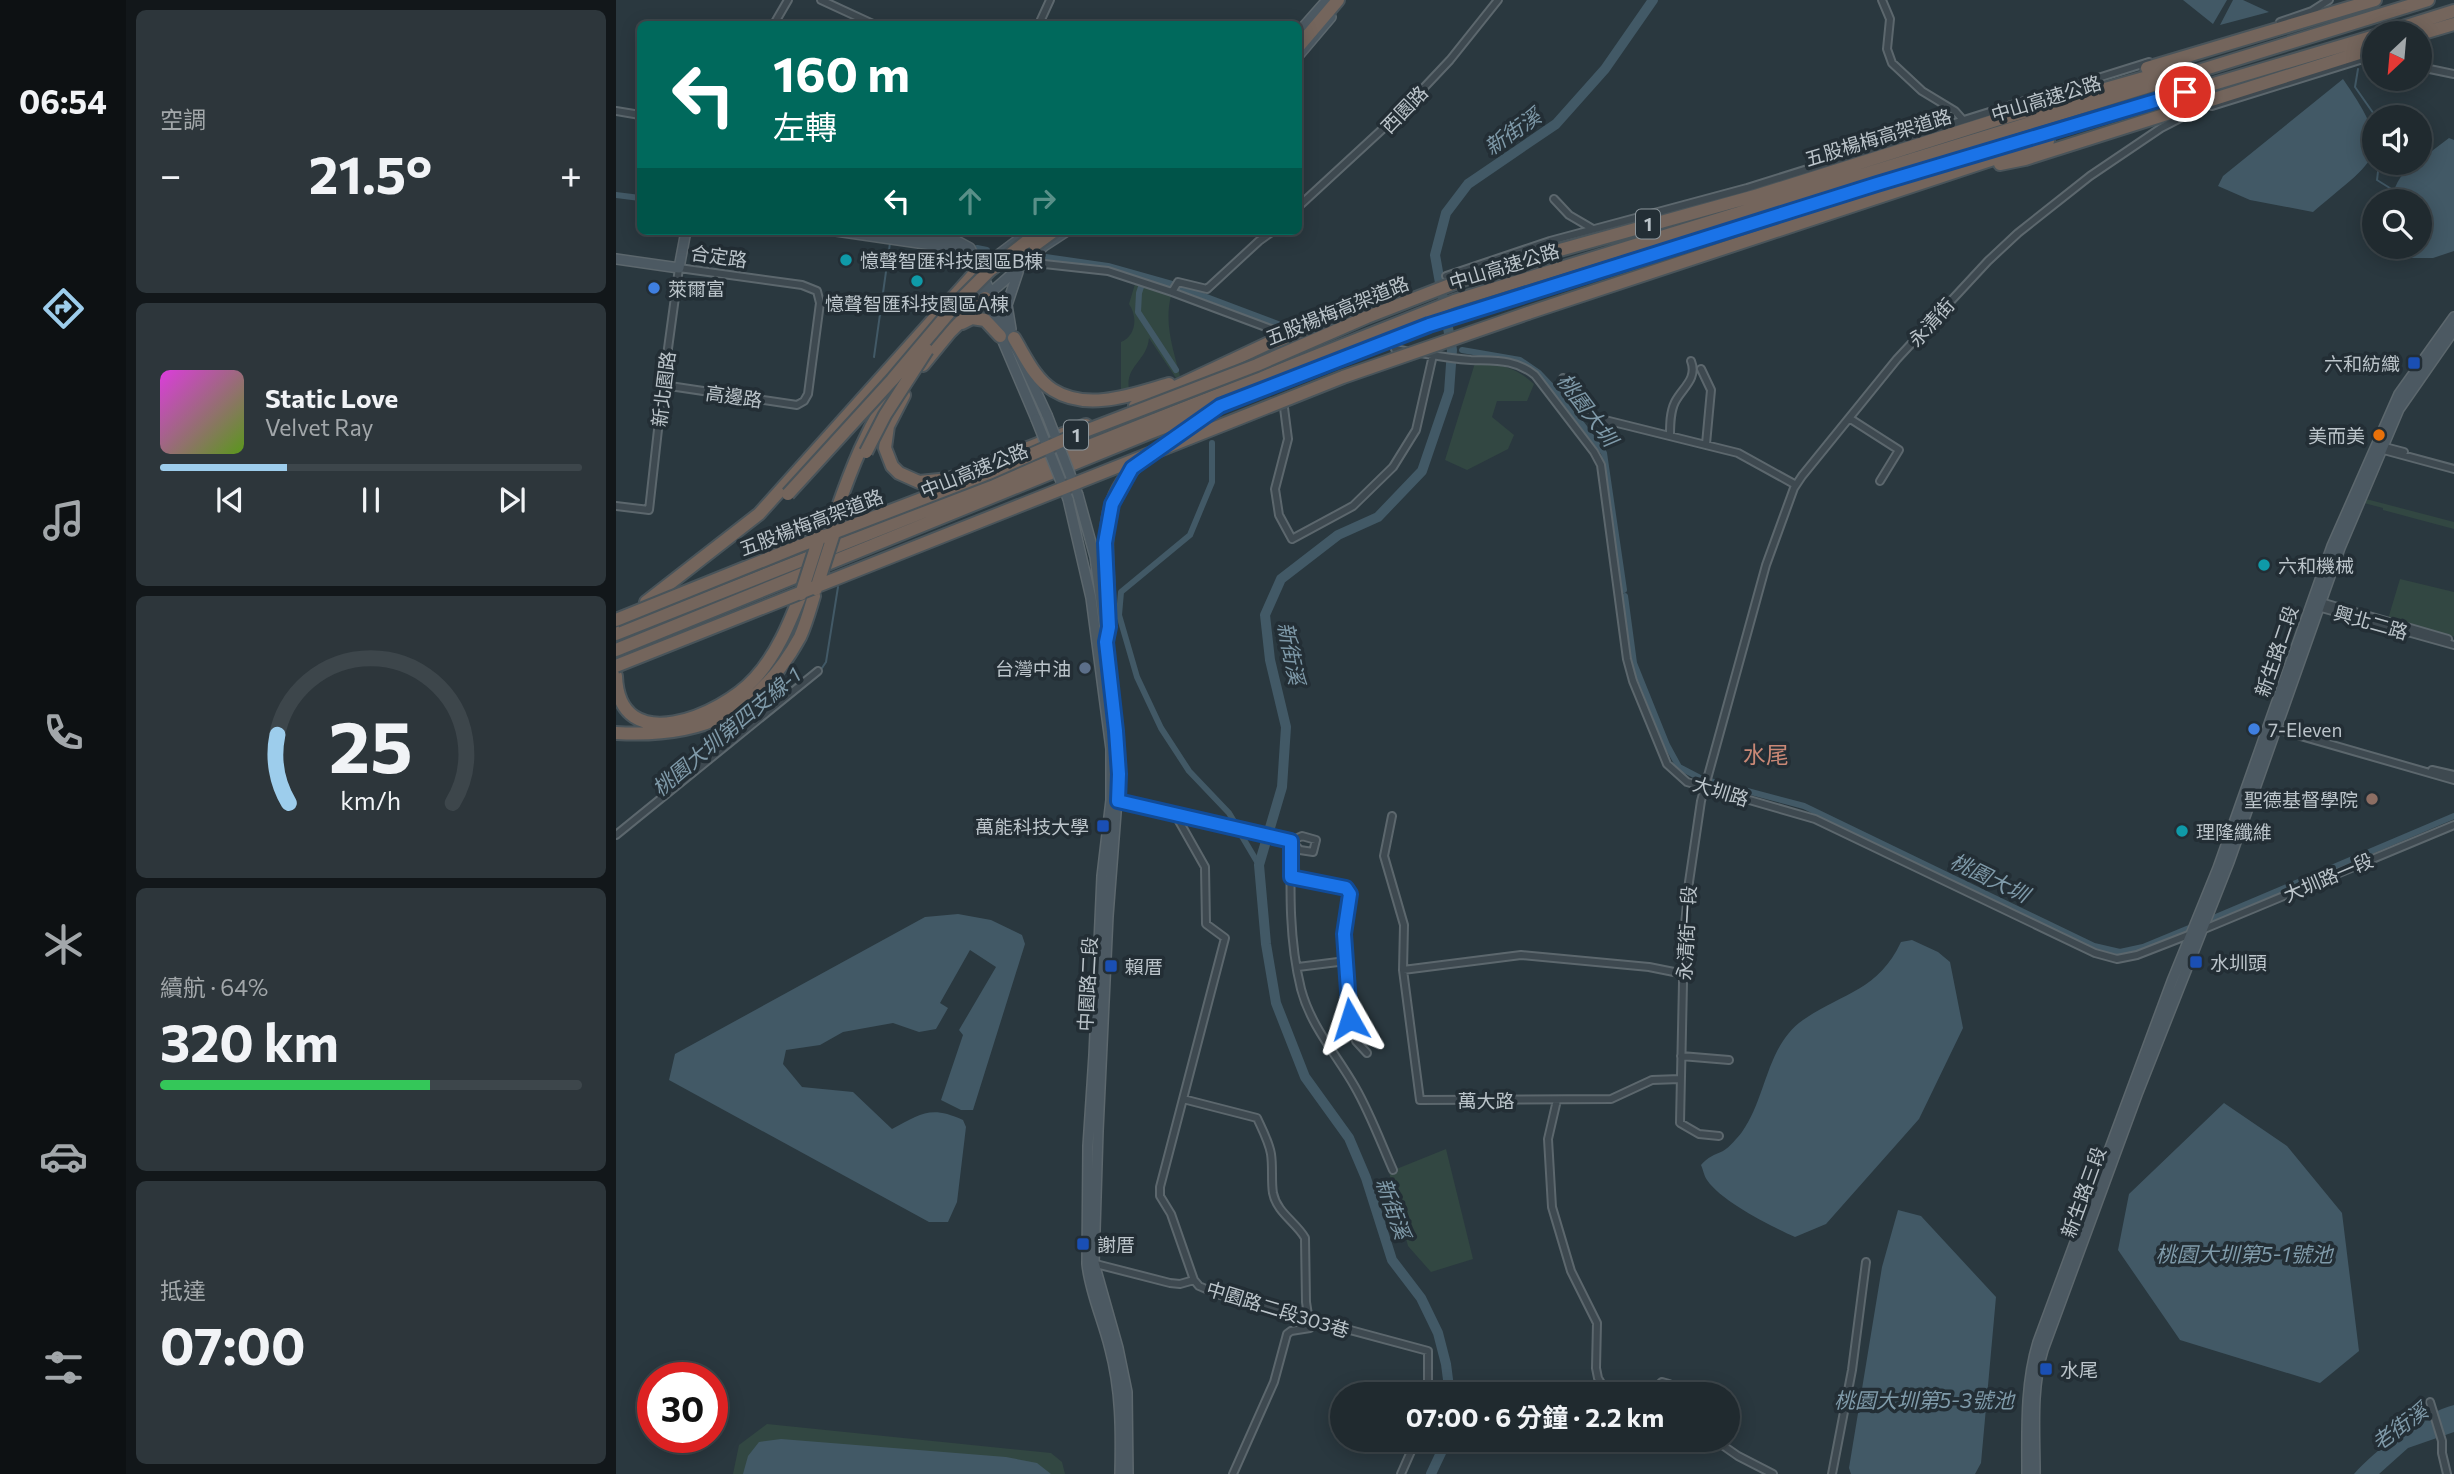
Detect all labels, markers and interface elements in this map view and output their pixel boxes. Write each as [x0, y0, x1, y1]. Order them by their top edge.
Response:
north arrow [2362, 21, 2432, 91]
map controls [2362, 21, 2432, 259]
text: 160 m [773, 42, 910, 102]
icon: left [658, 49, 749, 140]
pin [2155, 62, 2215, 122]
street label: 中山高速公路 [1988, 70, 2104, 126]
icon: arrive [2166, 73, 2204, 111]
text: 06:54 [19, 81, 107, 121]
street label: 西園路 [1376, 81, 1432, 137]
water label: 新街溪 [1479, 101, 1547, 159]
street label: 五股楊梅高架道路 [1802, 104, 1954, 170]
text: 空調 [160, 105, 206, 133]
button: sound [2362, 105, 2432, 175]
text: 左轉 [773, 106, 837, 146]
text: 21.5° [309, 141, 432, 205]
text: − [160, 150, 182, 197]
text: + [560, 150, 582, 197]
icon: left [878, 182, 916, 220]
icon: ahead [951, 182, 989, 220]
icon: right [1024, 182, 1062, 220]
button: search [2362, 189, 2432, 259]
road number: 1 [1636, 210, 1660, 238]
street label: 中山高速公路 [1446, 238, 1562, 294]
street label: 合定路 [689, 241, 749, 271]
place label: 憶聲智匯科技園區B棟 [860, 249, 1043, 272]
marker: 憶聲智匯科技園區B棟 [838, 252, 854, 268]
street label: 五股楊梅高架道路 [1262, 271, 1412, 349]
marker: 憶聲智匯科技園區A棟 [909, 273, 925, 289]
place label: 萊爾富 [668, 277, 725, 300]
marker: 萊爾富 [646, 280, 662, 296]
icon: directions [39, 284, 88, 333]
place label: 憶聲智匯科技園區A棟 [825, 292, 1009, 315]
street label: 永清街 [1903, 293, 1959, 351]
street label: 新北園路 [647, 350, 679, 428]
place label: 六和紡織 [2324, 352, 2400, 375]
marker: 六和紡織 [2406, 355, 2422, 371]
water label: 桃園大圳 [1553, 368, 1625, 452]
street label: 高邊路 [704, 381, 764, 411]
text: Static Love [265, 382, 398, 413]
text: Velvet Ray [265, 413, 373, 441]
road number: 1 [1064, 421, 1088, 450]
place label: 美而美 [2308, 424, 2365, 447]
marker: 美而美 [2371, 427, 2387, 443]
street label: 中山高速公路 [917, 438, 1031, 502]
icon: previous [211, 481, 249, 519]
icon: pause [352, 481, 390, 519]
icon: next [493, 481, 531, 519]
street label: 五股楊梅高架道路 [736, 484, 886, 560]
icon: music [39, 496, 88, 545]
place label: 六和機械 [2278, 554, 2354, 577]
marker: 六和機械 [2256, 557, 2272, 573]
street label: 興北二路 [2331, 600, 2411, 644]
street label: 新生路二段 [2250, 602, 2302, 700]
water label: 新街溪 [1274, 620, 1311, 689]
place label: 台灣中油 [995, 657, 1071, 680]
marker: 台灣中油 [1077, 660, 1093, 676]
water label: 桃園大圳第四支線-1 [647, 662, 805, 800]
text: 25 [329, 699, 413, 788]
icon: phone [39, 708, 88, 757]
place label: 7-Eleven [2268, 718, 2342, 741]
marker: 7-Eleven [2246, 721, 2262, 737]
district label: 水尾 [1743, 740, 1789, 768]
street label: 大圳路 [1690, 772, 1752, 810]
text: km/h [341, 785, 401, 815]
place label: 聖德基督學院 [2244, 788, 2358, 811]
marker: 聖德基督學院 [2364, 791, 2380, 807]
place label: 萬能科技大學 [975, 815, 1089, 838]
marker: 萬能科技大學 [1095, 818, 1111, 834]
place label: 理隆纖維 [2196, 820, 2272, 843]
marker: 理隆纖維 [2174, 823, 2190, 839]
water label: 桃園大圳 [1947, 847, 2036, 908]
street label: 大圳路一段 [2280, 848, 2376, 906]
street label: 永清街一段 [1672, 885, 1700, 981]
icon: climate [39, 920, 88, 969]
street label: 中園路二段 [1073, 936, 1101, 1032]
place label: 水圳頭 [2210, 951, 2267, 974]
marker: 水圳頭 [2188, 954, 2204, 970]
place label: 賴厝 [1125, 955, 1163, 978]
marker: 賴厝 [1103, 958, 1119, 974]
text: 續航 · 64% [160, 973, 268, 1001]
position arrow [1313, 982, 1387, 1056]
text: 320 km [160, 1009, 339, 1073]
street label: 萬大路 [1457, 1089, 1515, 1112]
icon: car [39, 1132, 88, 1181]
street label: 新生路三段 [2056, 1143, 2110, 1241]
water label: 新街溪 [1372, 1174, 1417, 1245]
place label: 謝厝 [1097, 1233, 1135, 1256]
marker: 謝厝 [1075, 1236, 1091, 1252]
water label: 桃園大圳第5-1號池 [2156, 1241, 2334, 1266]
text: 抵達 [160, 1276, 206, 1304]
street label: 中園路二段303巷 [1204, 1276, 1352, 1342]
text: 07:00 [160, 1312, 306, 1376]
icon: filters [39, 1343, 88, 1392]
place label: 水尾 [2060, 1358, 2098, 1381]
marker: 水尾 [2038, 1361, 2054, 1377]
speed limit sign: 30 [637, 1362, 728, 1453]
water label: 桃園大圳第5-3號池 [1834, 1387, 2016, 1412]
water label: 老街溪 [2366, 1396, 2434, 1455]
text: 07:00 · 6 分鐘 · 2.2 km [1406, 1401, 1664, 1432]

